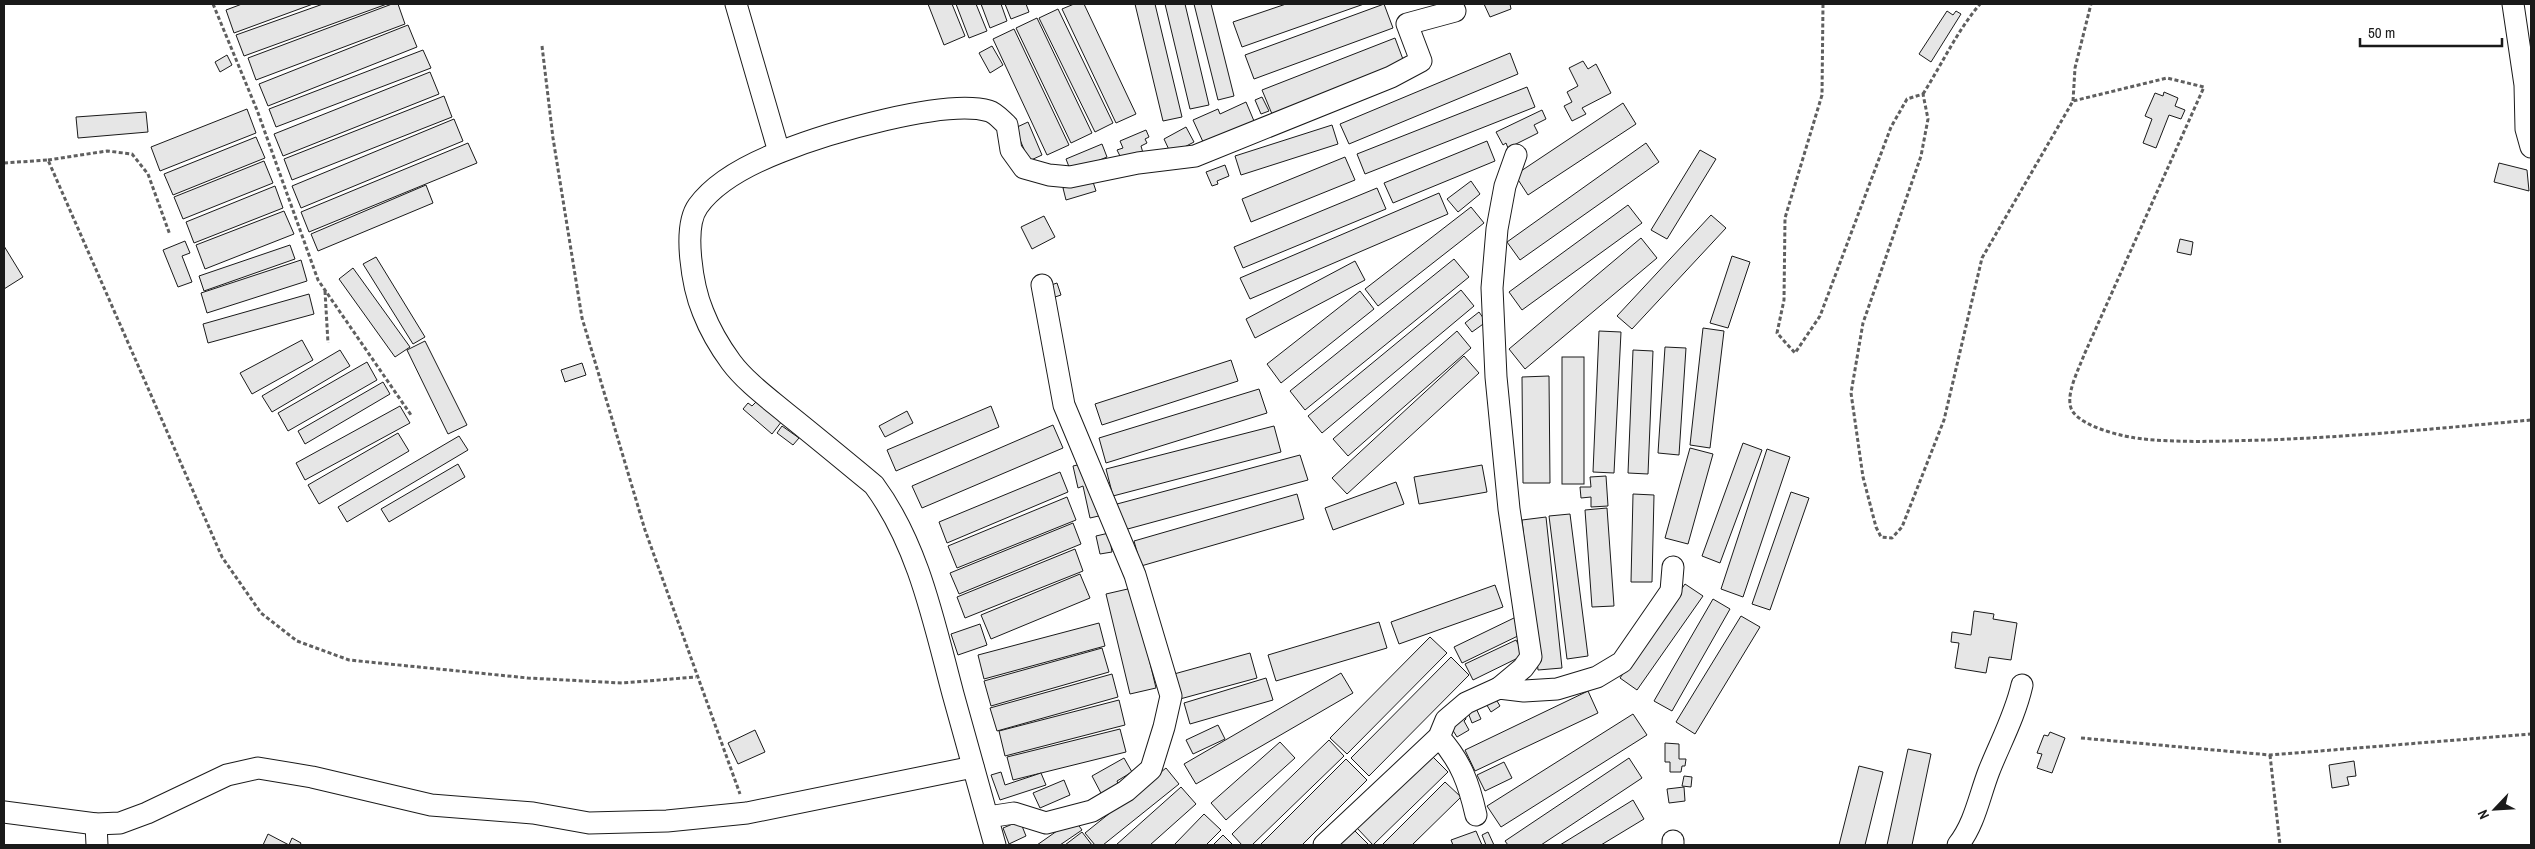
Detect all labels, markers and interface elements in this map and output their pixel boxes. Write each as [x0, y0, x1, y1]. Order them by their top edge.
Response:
scale bar [2360, 15, 2502, 47]
text: 50 m [2368, 22, 2395, 43]
north arrow [2470, 784, 2520, 834]
text: N [2473, 807, 2493, 822]

